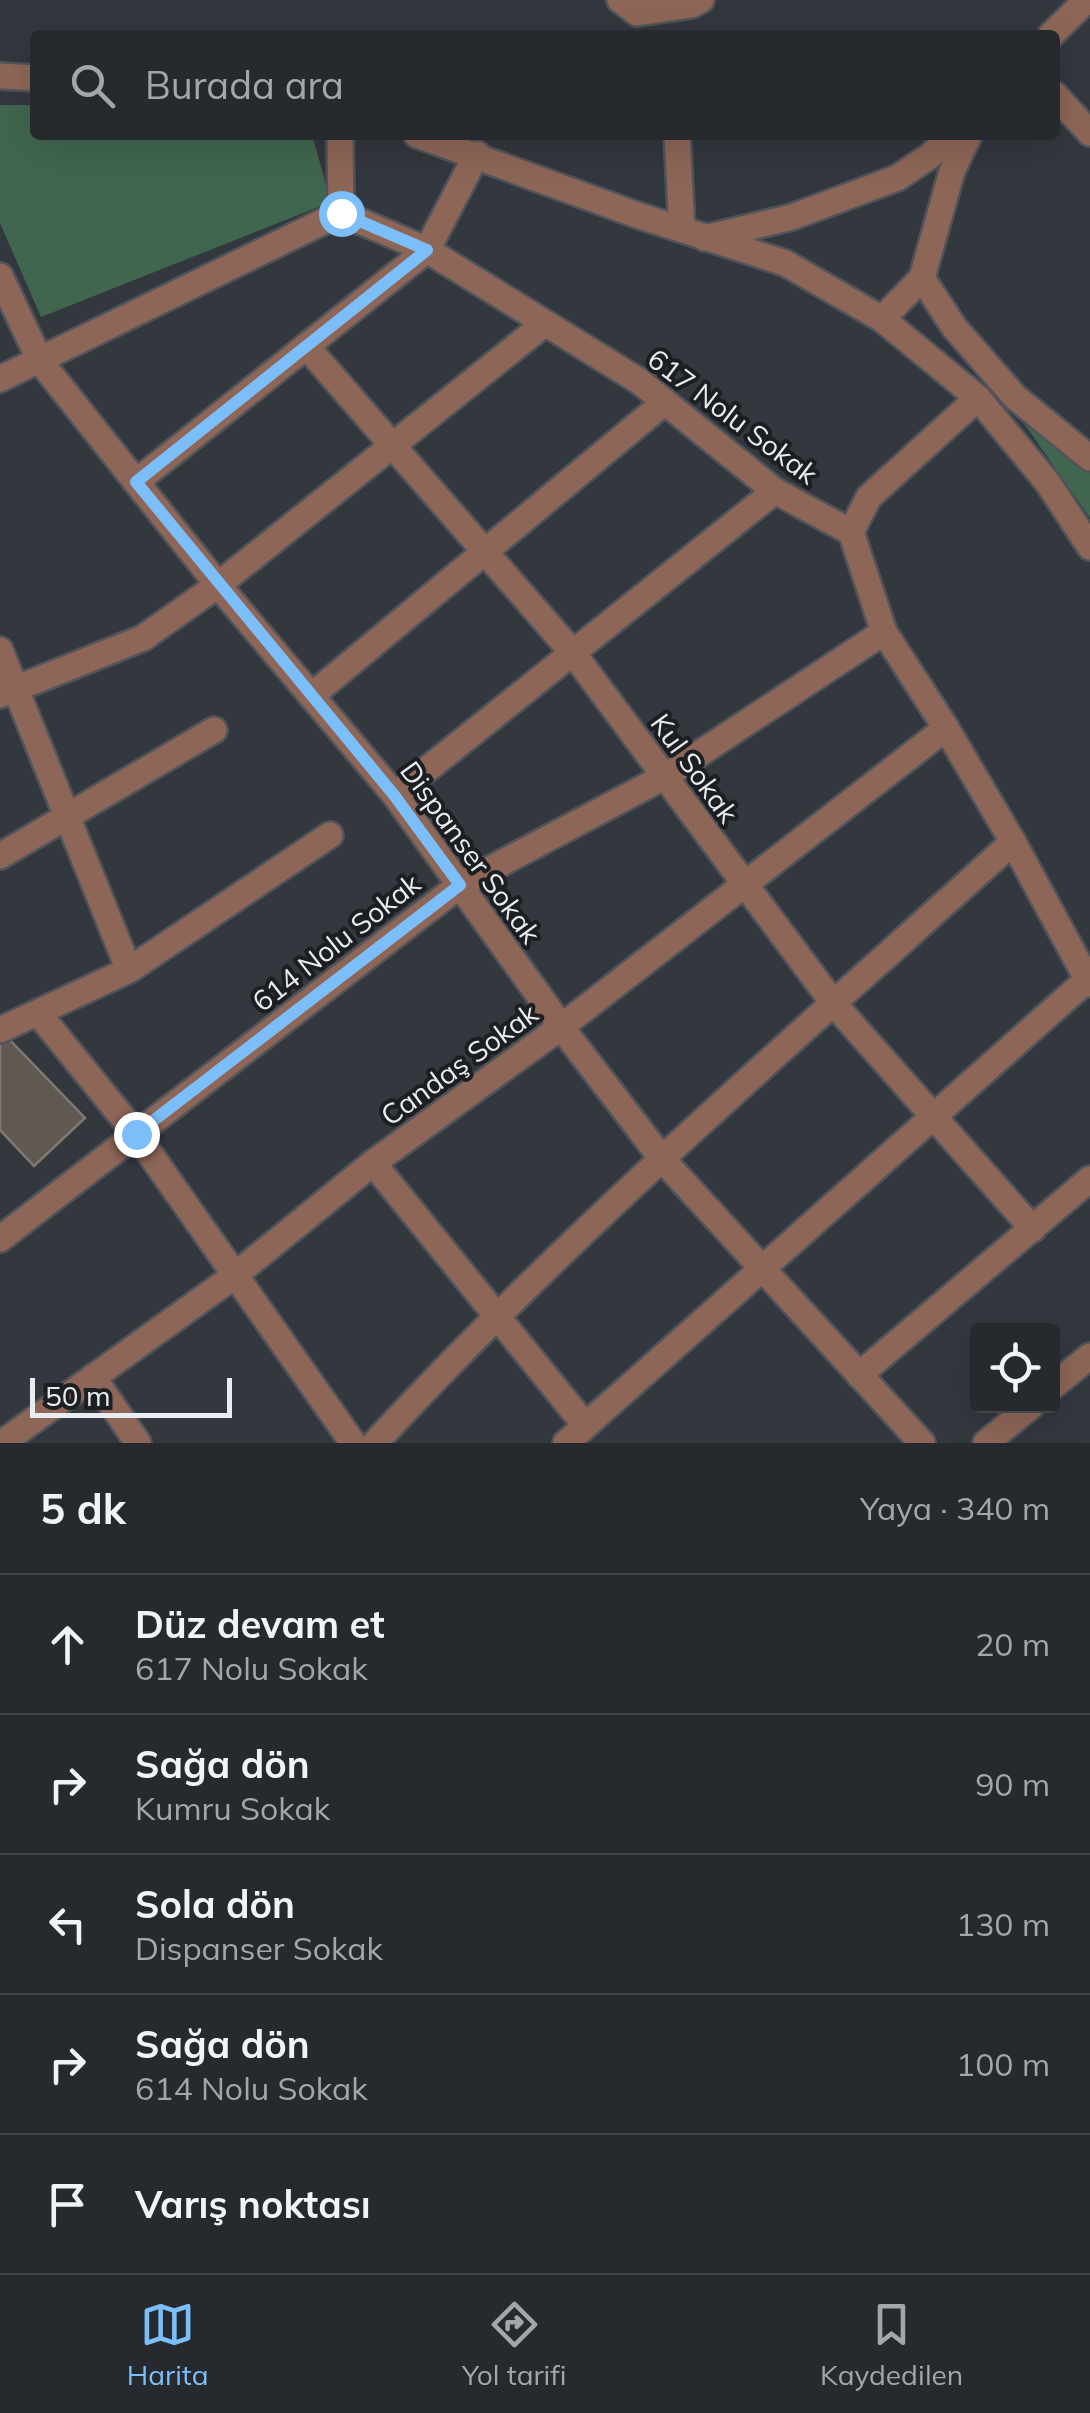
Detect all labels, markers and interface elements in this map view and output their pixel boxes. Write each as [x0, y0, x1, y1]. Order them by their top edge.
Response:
search box [30, 30, 1060, 140]
icon: search [65, 58, 120, 113]
text: Burada ara [145, 61, 344, 109]
route start [319, 191, 365, 237]
street label: 617 Nolu Sokak [641, 341, 825, 492]
street label: Kul Sokak [644, 707, 747, 830]
street label: Dispanser Sokak [393, 754, 549, 951]
street label: 614 Nolu Sokak [245, 865, 427, 1018]
street label: Candaş Sokak [374, 995, 545, 1133]
route end [114, 1112, 160, 1158]
map controls [970, 1323, 1060, 1413]
button: locate [970, 1323, 1060, 1413]
scale bar [30, 1373, 232, 1418]
text: 50 m [45, 1378, 111, 1413]
text: 5 dk [40, 1482, 126, 1535]
text: Yaya · 340 m [860, 1488, 1050, 1528]
text: Düz devam et [135, 1600, 385, 1648]
icon: ahead [40, 1617, 95, 1672]
text: 20 m [975, 1624, 1050, 1664]
text: 617 Nolu Sokak [135, 1648, 368, 1688]
text: Sağa dön [135, 1740, 310, 1788]
icon: right [40, 1757, 95, 1812]
text: 90 m [975, 1764, 1050, 1804]
text: Kumru Sokak [135, 1788, 330, 1828]
text: Sola dön [135, 1880, 295, 1928]
icon: left [40, 1897, 95, 1952]
text: 130 m [956, 1904, 1050, 1944]
text: Dispanser Sokak [135, 1928, 383, 1968]
text: Sağa dön [135, 2020, 310, 2068]
icon: right [40, 2037, 95, 2092]
text: 100 m [956, 2044, 1050, 2084]
text: 614 Nolu Sokak [135, 2068, 368, 2108]
icon: arrive [40, 2177, 95, 2232]
text: Varış noktası [135, 2180, 371, 2228]
tab: Harita [127, 2297, 208, 2392]
tab: Yol tarifi [462, 2297, 566, 2392]
tab: Kaydedilen [820, 2297, 963, 2392]

